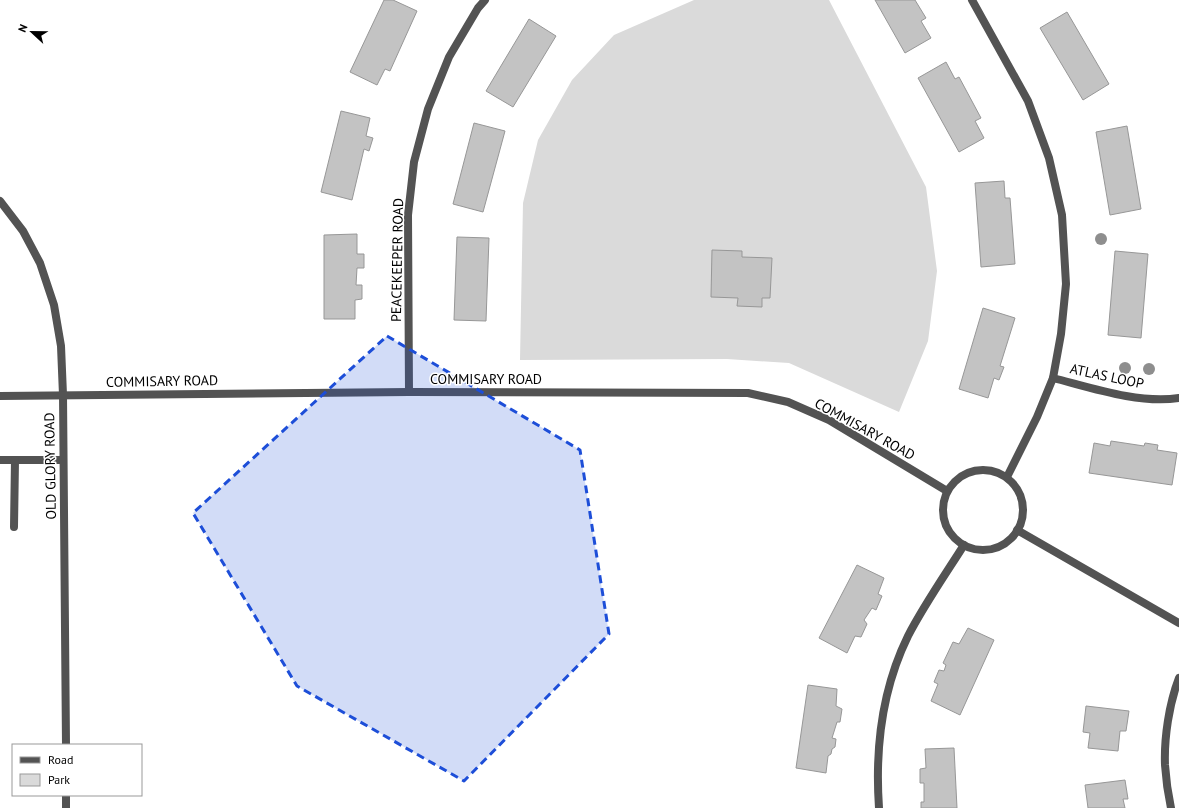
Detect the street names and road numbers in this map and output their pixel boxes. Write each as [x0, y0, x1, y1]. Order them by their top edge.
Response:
street label: PEACEKEEPER ROAD [387, 198, 407, 322]
street label: ATLAS LOOP [1068, 359, 1146, 393]
street label: COMMISARY ROAD [430, 370, 542, 388]
street label: COMMISARY ROAD [106, 371, 218, 391]
street label: COMMISARY ROAD [812, 394, 918, 464]
street label: OLD GLORY ROAD [40, 412, 60, 520]

